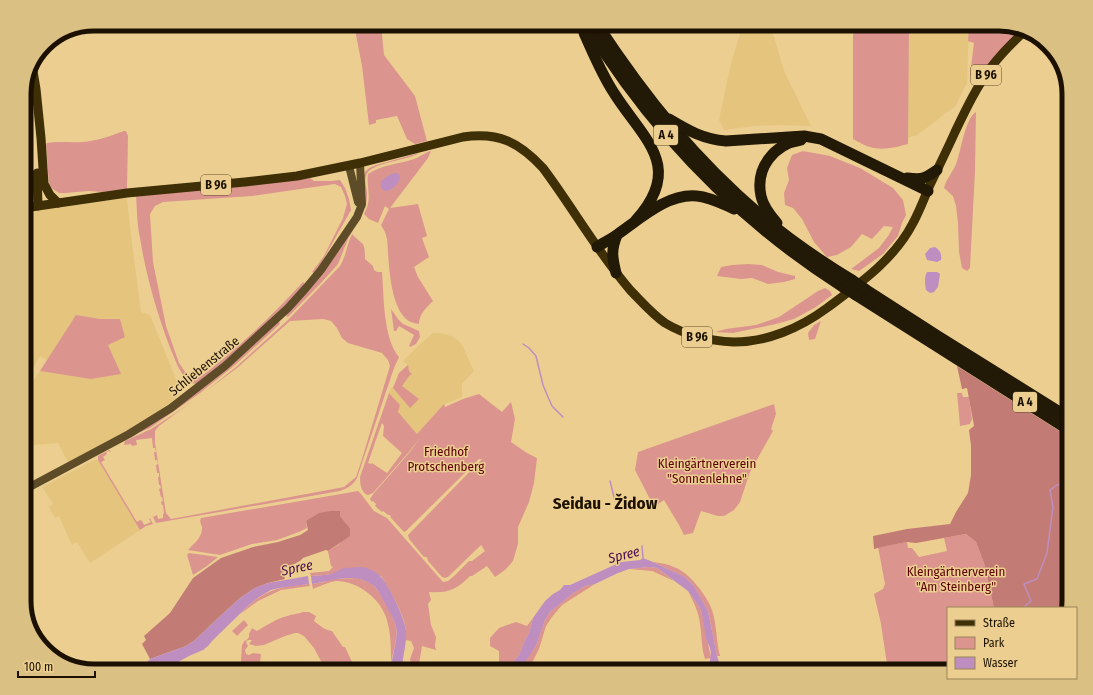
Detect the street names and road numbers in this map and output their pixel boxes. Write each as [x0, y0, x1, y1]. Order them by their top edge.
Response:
road number: B 96 [971, 65, 1001, 85]
road number: A 4 [654, 125, 678, 145]
road number: B 96 [201, 175, 231, 195]
road number: B 96 [682, 327, 712, 347]
street label: Schliebenstraße [166, 333, 242, 399]
road number: A 4 [1013, 392, 1037, 412]

